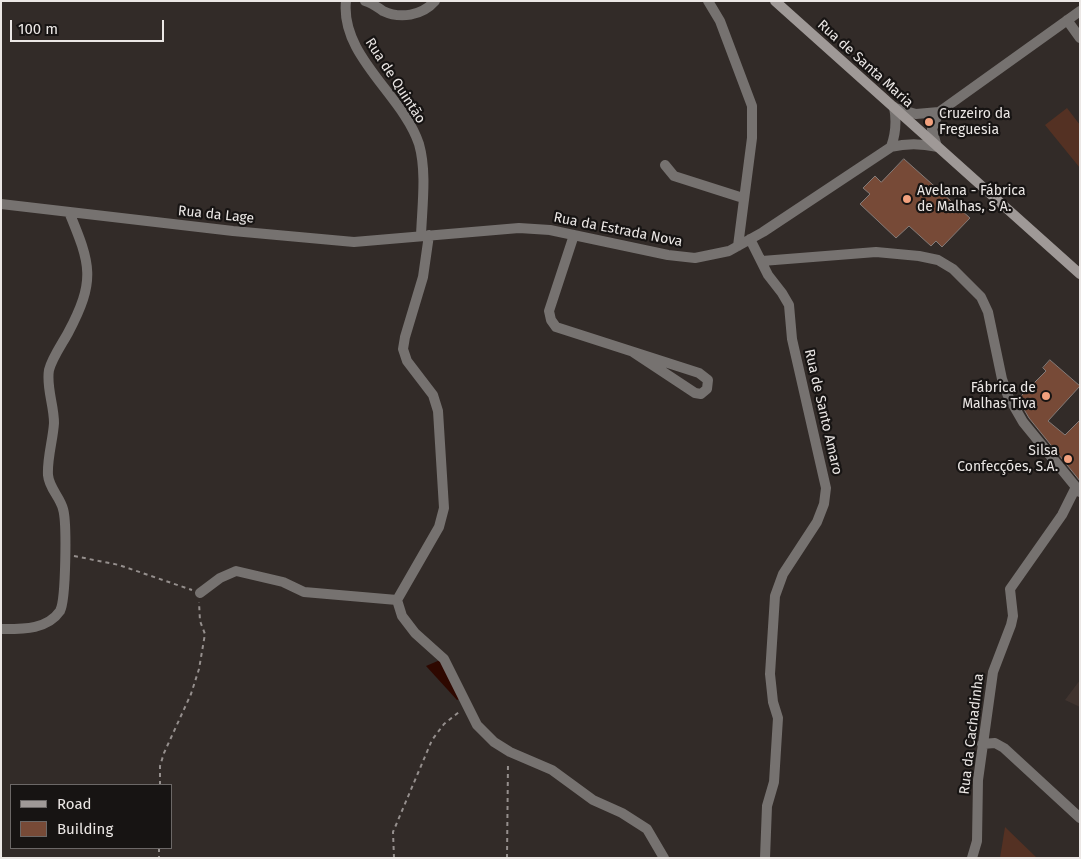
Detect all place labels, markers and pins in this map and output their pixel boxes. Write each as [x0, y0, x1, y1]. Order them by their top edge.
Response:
place label: Cruzeiro da Freguesia [939, 106, 1011, 138]
marker: Cruzeiro da Freguesia [923, 116, 935, 128]
place label: Avelana - Fábrica de Malhas, S A. [917, 183, 1025, 216]
marker: Avelana - Fábrica de Malhas, S A. [901, 193, 913, 205]
place label: Fábrica de Malhas Tiva [962, 380, 1036, 412]
marker: Fábrica de Malhas Tiva [1040, 390, 1052, 402]
place label: Silsa Confecções, S.A. [957, 443, 1058, 476]
marker: Silsa Confecções, S.A. [1062, 453, 1074, 465]

